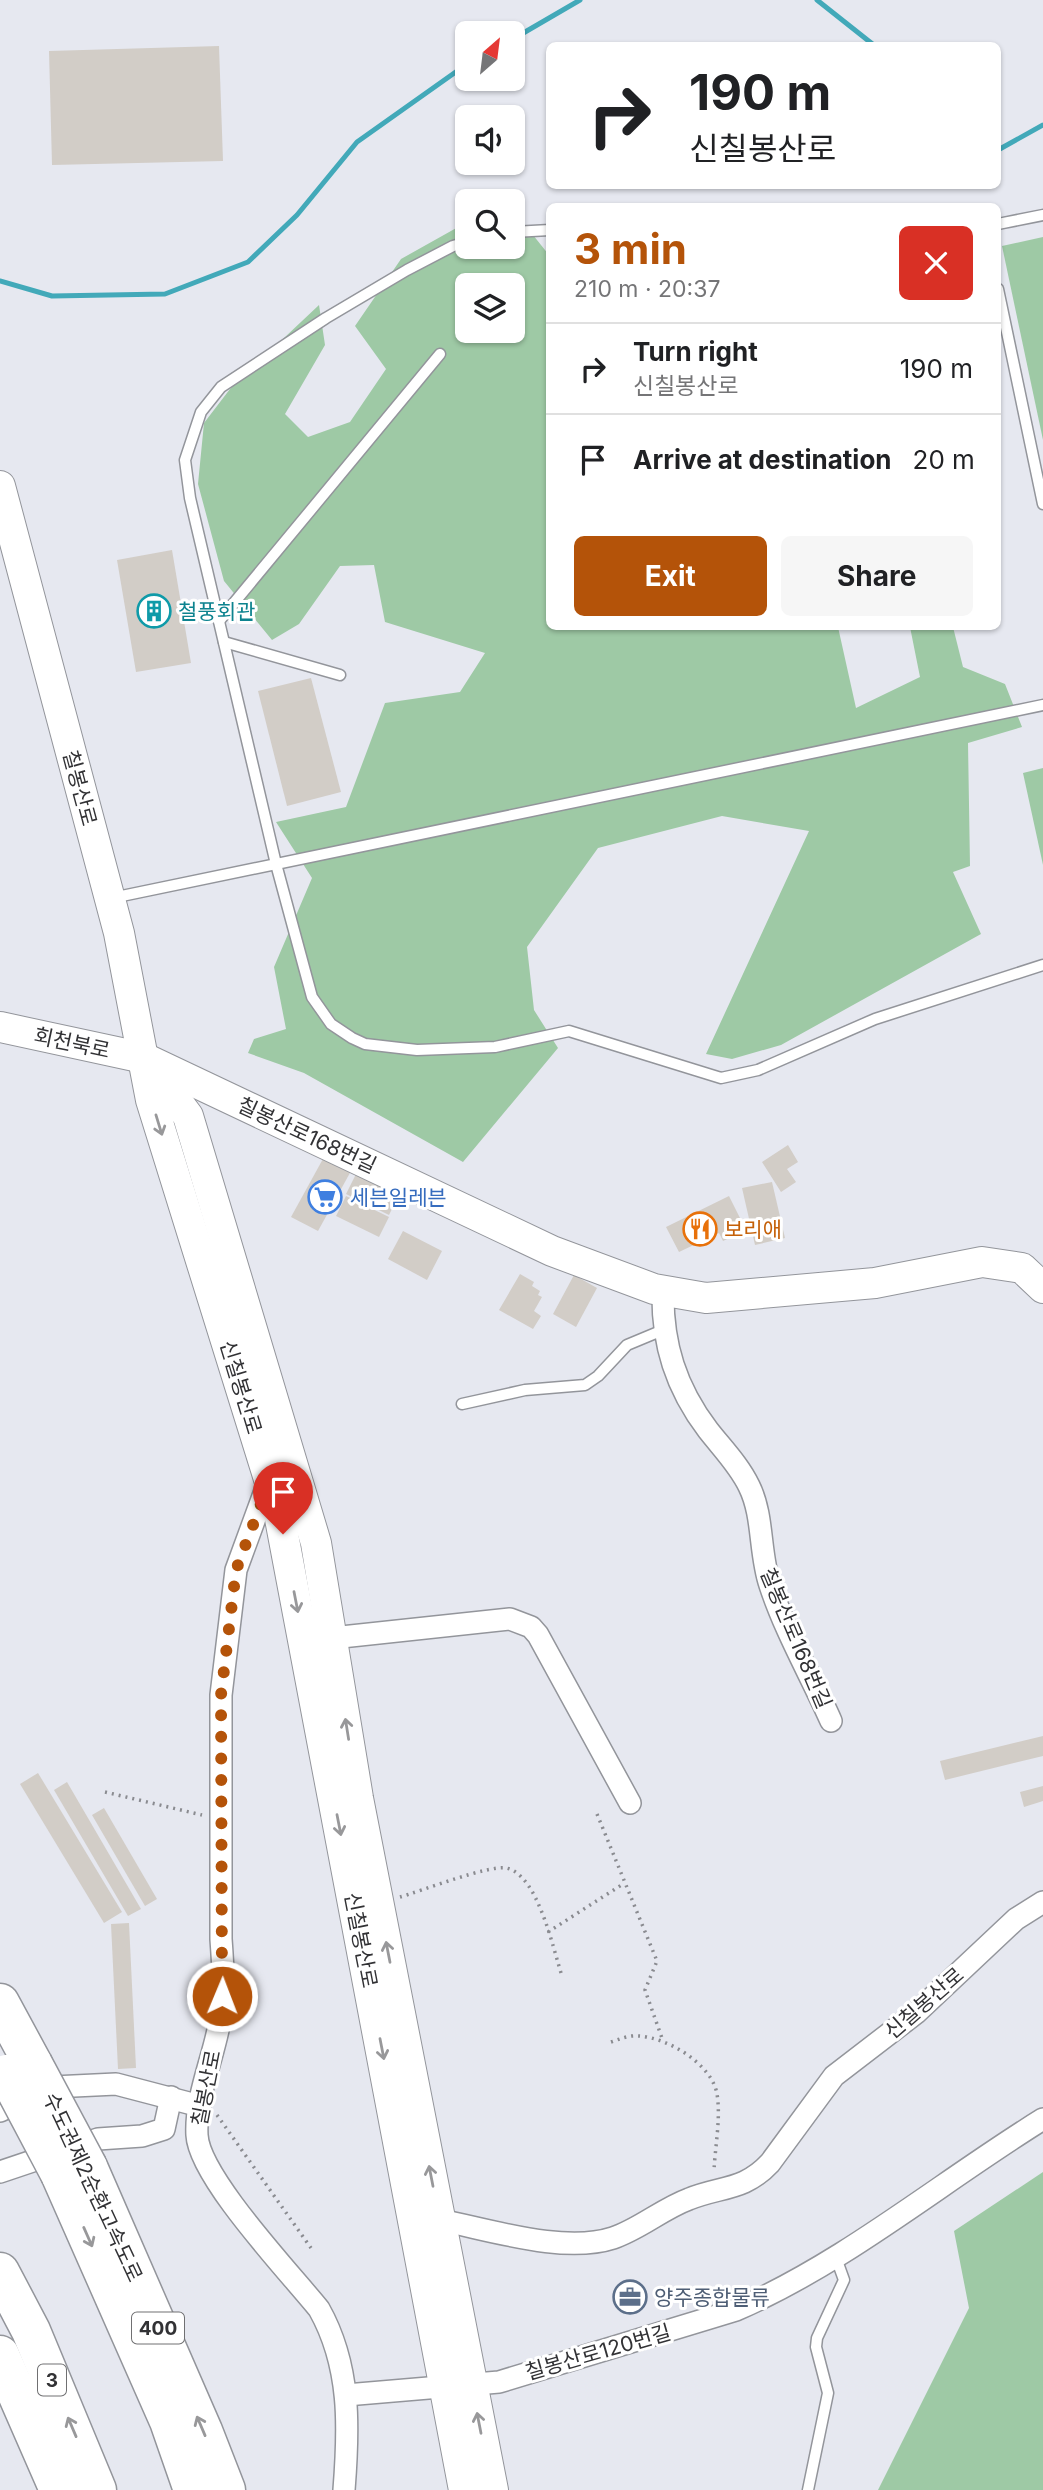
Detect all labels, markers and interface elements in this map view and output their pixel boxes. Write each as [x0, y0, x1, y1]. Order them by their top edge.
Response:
north arrow [455, 21, 525, 91]
map controls [455, 21, 525, 343]
text: 190 m [689, 63, 831, 122]
icon: right [574, 70, 665, 161]
button: sound [455, 105, 525, 175]
text: 신칠봉산로 [689, 129, 836, 168]
button: search [455, 189, 525, 259]
text: 3 min [574, 223, 687, 274]
button: close [899, 226, 973, 300]
button: layers [455, 273, 525, 343]
text: 210 m · 20:37 [574, 275, 720, 303]
text: Turn right [633, 336, 758, 367]
icon: right [574, 350, 612, 388]
text: 190 m [900, 353, 973, 384]
text: 신칠봉산로 [633, 372, 739, 400]
icon: arrive [574, 441, 612, 479]
text: Arrive at destination [633, 444, 892, 475]
text: 20 m [913, 444, 975, 475]
button: Exit [574, 536, 767, 616]
button: Share [781, 536, 973, 616]
building icon: 철풍회관 [135, 592, 173, 630]
place label: 철풍회관 [178, 599, 255, 624]
street label: 칠봉산로 [58, 747, 102, 829]
street label: 회천북로 [32, 1023, 112, 1063]
street label: 칠봉산로168번길 [234, 1092, 380, 1178]
one-way arrow [153, 1113, 166, 1135]
supermarket icon: 세븐일레븐 [306, 1178, 344, 1216]
place label: 세븐일레븐 [350, 1185, 447, 1210]
restaurant icon: 보리애 [681, 1210, 719, 1248]
place label: 보리애 [724, 1217, 782, 1242]
street label: 신칠봉산로 [215, 1337, 267, 1437]
pin [253, 1462, 313, 1534]
icon: arrive [264, 1473, 302, 1511]
street label: 칠봉산로168번길 [755, 1564, 837, 1712]
one-way arrow [290, 1590, 304, 1613]
one-way arrow [340, 1718, 353, 1741]
one-way arrow [333, 1813, 347, 1836]
street label: 신칠봉산로 [340, 1890, 382, 1990]
one-way arrow [380, 1941, 394, 1964]
position arrow [185, 1959, 259, 2033]
street label: 신칠봉산로 [879, 1962, 969, 2044]
one-way arrow [376, 2037, 390, 2059]
street label: 칠봉산로 [186, 2048, 226, 2128]
street label: 수도권제2순환고속도로 [38, 2088, 148, 2286]
one-way arrow [424, 2165, 438, 2188]
one-way arrow [82, 2226, 95, 2247]
office icon: 양주종합물류 [611, 2278, 649, 2316]
place label: 양주종합물류 [654, 2285, 770, 2310]
road number: 400 [132, 2312, 184, 2344]
street label: 칠봉산로120번길 [522, 2319, 674, 2385]
road number: 3 [38, 2364, 66, 2396]
one-way arrow [472, 2412, 486, 2435]
one-way arrow [65, 2416, 78, 2438]
one-way arrow [194, 2416, 207, 2438]

